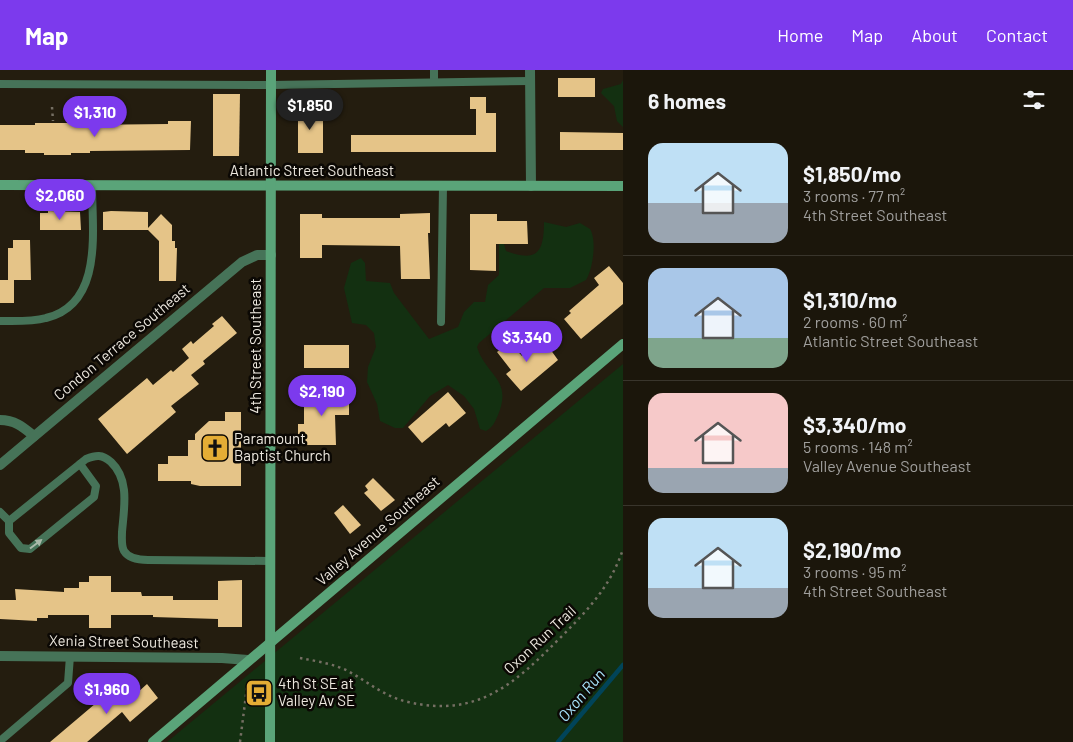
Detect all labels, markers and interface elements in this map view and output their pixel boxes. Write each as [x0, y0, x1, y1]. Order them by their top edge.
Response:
text: Map [25, 21, 68, 50]
text: Home [777, 24, 823, 46]
text: Map [851, 24, 883, 46]
text: About [911, 24, 958, 46]
text: Contact [986, 24, 1048, 46]
icon: filters [1020, 86, 1048, 114]
pin: $1,850 [269, 88, 351, 131]
text: 6 homes [648, 88, 726, 113]
text: $1,850 [287, 95, 333, 114]
pin: $1,310 [54, 96, 136, 138]
text: $1,310 [74, 102, 116, 121]
street label: Atlantic Street Southeast [230, 161, 394, 179]
text: $1,850/mo [803, 161, 901, 186]
icon: home [688, 163, 748, 223]
pin: $2,060 [19, 178, 101, 221]
text: $2,060 [36, 185, 84, 204]
text: 3 rooms · 77 m² [803, 186, 905, 205]
text: 4th Street Southeast [803, 205, 947, 224]
street label: 4th Street Southeast [246, 278, 264, 414]
street label: Condon Terrace Southeast [50, 279, 193, 403]
text: $1,310/mo [803, 287, 897, 312]
icon: home [688, 288, 748, 348]
text: 2 rooms · 60 m² [803, 312, 908, 331]
pin: $3,340 [486, 320, 568, 363]
text: $3,340 [502, 327, 552, 346]
text: Atlantic Street Southeast [803, 331, 978, 350]
pin: $2,190 [281, 374, 363, 417]
text: $2,190 [299, 381, 345, 400]
text: $3,340/mo [803, 412, 906, 437]
icon: home [688, 413, 748, 473]
place label: Paramount Baptist Church [234, 429, 331, 464]
church icon: Paramount Baptist Church [200, 433, 230, 463]
text: 5 rooms · 148 m² [803, 437, 913, 456]
text: Valley Avenue Southeast [803, 456, 971, 475]
street label: Valley Avenue Southeast [312, 472, 443, 589]
text: $2,190/mo [803, 537, 901, 562]
icon: home [688, 538, 748, 598]
one-way arrow [29, 539, 42, 550]
text: 3 rooms · 95 m² [803, 562, 907, 581]
text: 4th Street Southeast [803, 581, 947, 600]
street label: Oxon Run Trail [500, 601, 579, 677]
street label: Xenia Street Southeast [49, 631, 199, 651]
water label: Oxon Run [553, 664, 608, 725]
pin: $1,960 [66, 672, 148, 715]
place label: 4th St SE at Valley Av SE [278, 674, 355, 709]
bus stop icon: 4th St SE at Valley Av SE [244, 678, 274, 708]
text: $1,960 [84, 679, 130, 698]

